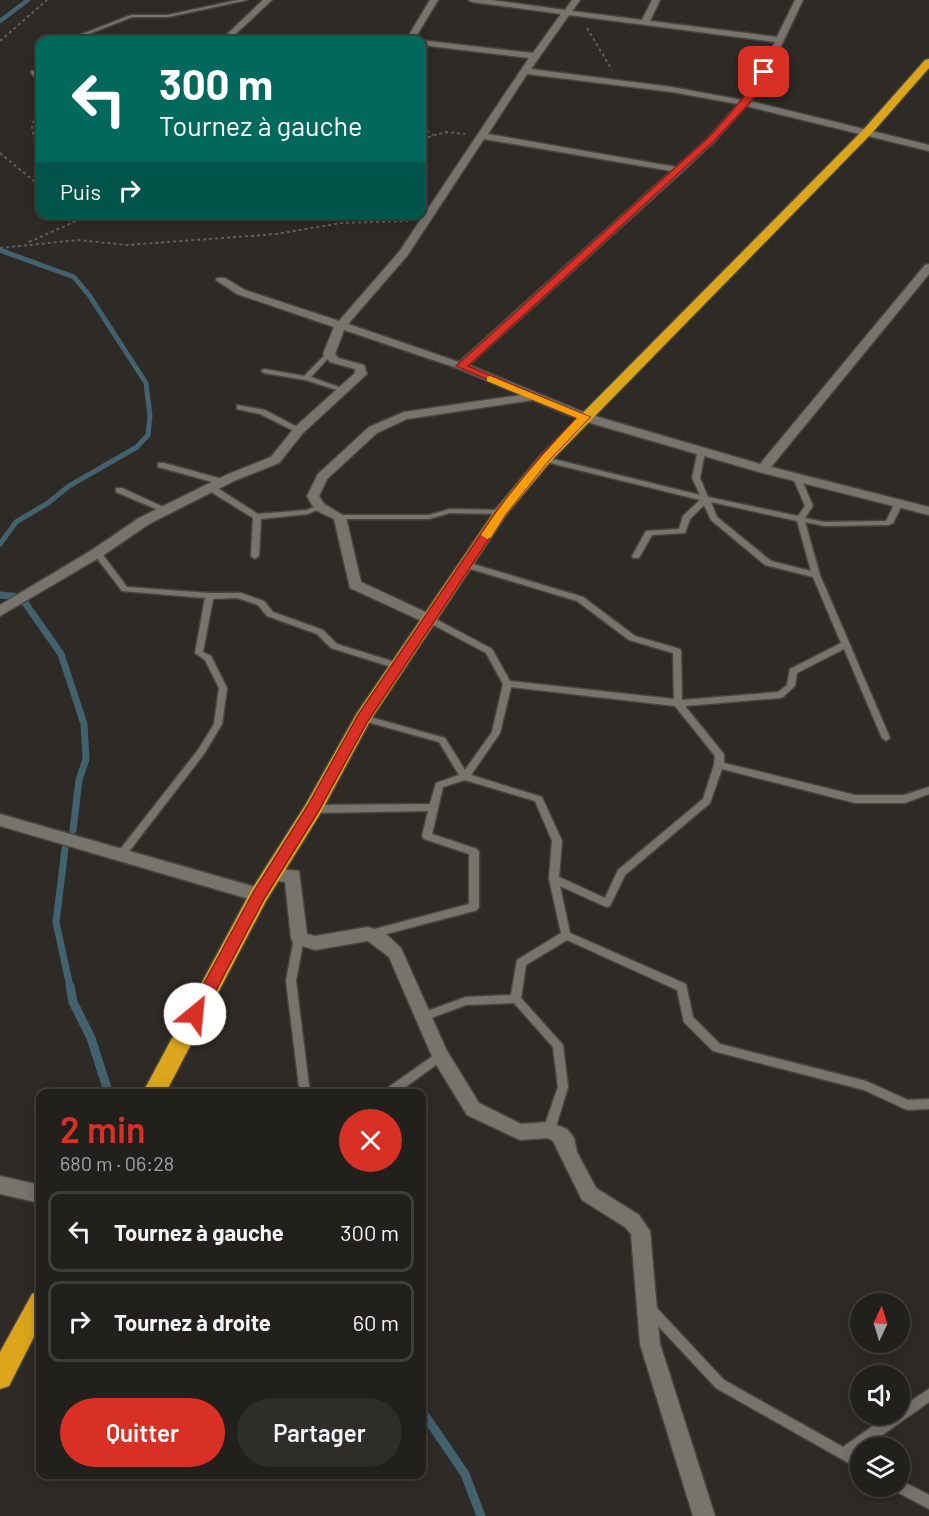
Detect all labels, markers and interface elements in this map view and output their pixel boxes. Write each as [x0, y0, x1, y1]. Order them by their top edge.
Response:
pin [738, 46, 789, 97]
icon: arrive [747, 55, 780, 88]
text: 300 m [159, 58, 273, 108]
icon: left [60, 60, 138, 138]
text: Tournez à gauche [159, 109, 362, 141]
icon: right [113, 174, 146, 207]
text: Puis [60, 178, 101, 204]
position arrow [163, 982, 227, 1046]
text: 2 min [60, 1107, 146, 1150]
button: close [339, 1109, 402, 1172]
text: 680 m · 06:28 [60, 1151, 174, 1175]
icon: left [63, 1215, 96, 1248]
text: Tournez à gauche [114, 1219, 284, 1245]
text: 300 m [340, 1219, 399, 1245]
north arrow [850, 1293, 910, 1353]
map controls [850, 1293, 910, 1497]
icon: right [63, 1305, 96, 1338]
text: Tournez à droite [114, 1309, 271, 1335]
text: 60 m [353, 1309, 399, 1335]
button: sound [850, 1365, 910, 1425]
button: Quitter [60, 1398, 225, 1467]
button: Partager [237, 1398, 402, 1467]
button: layers [850, 1437, 910, 1497]

